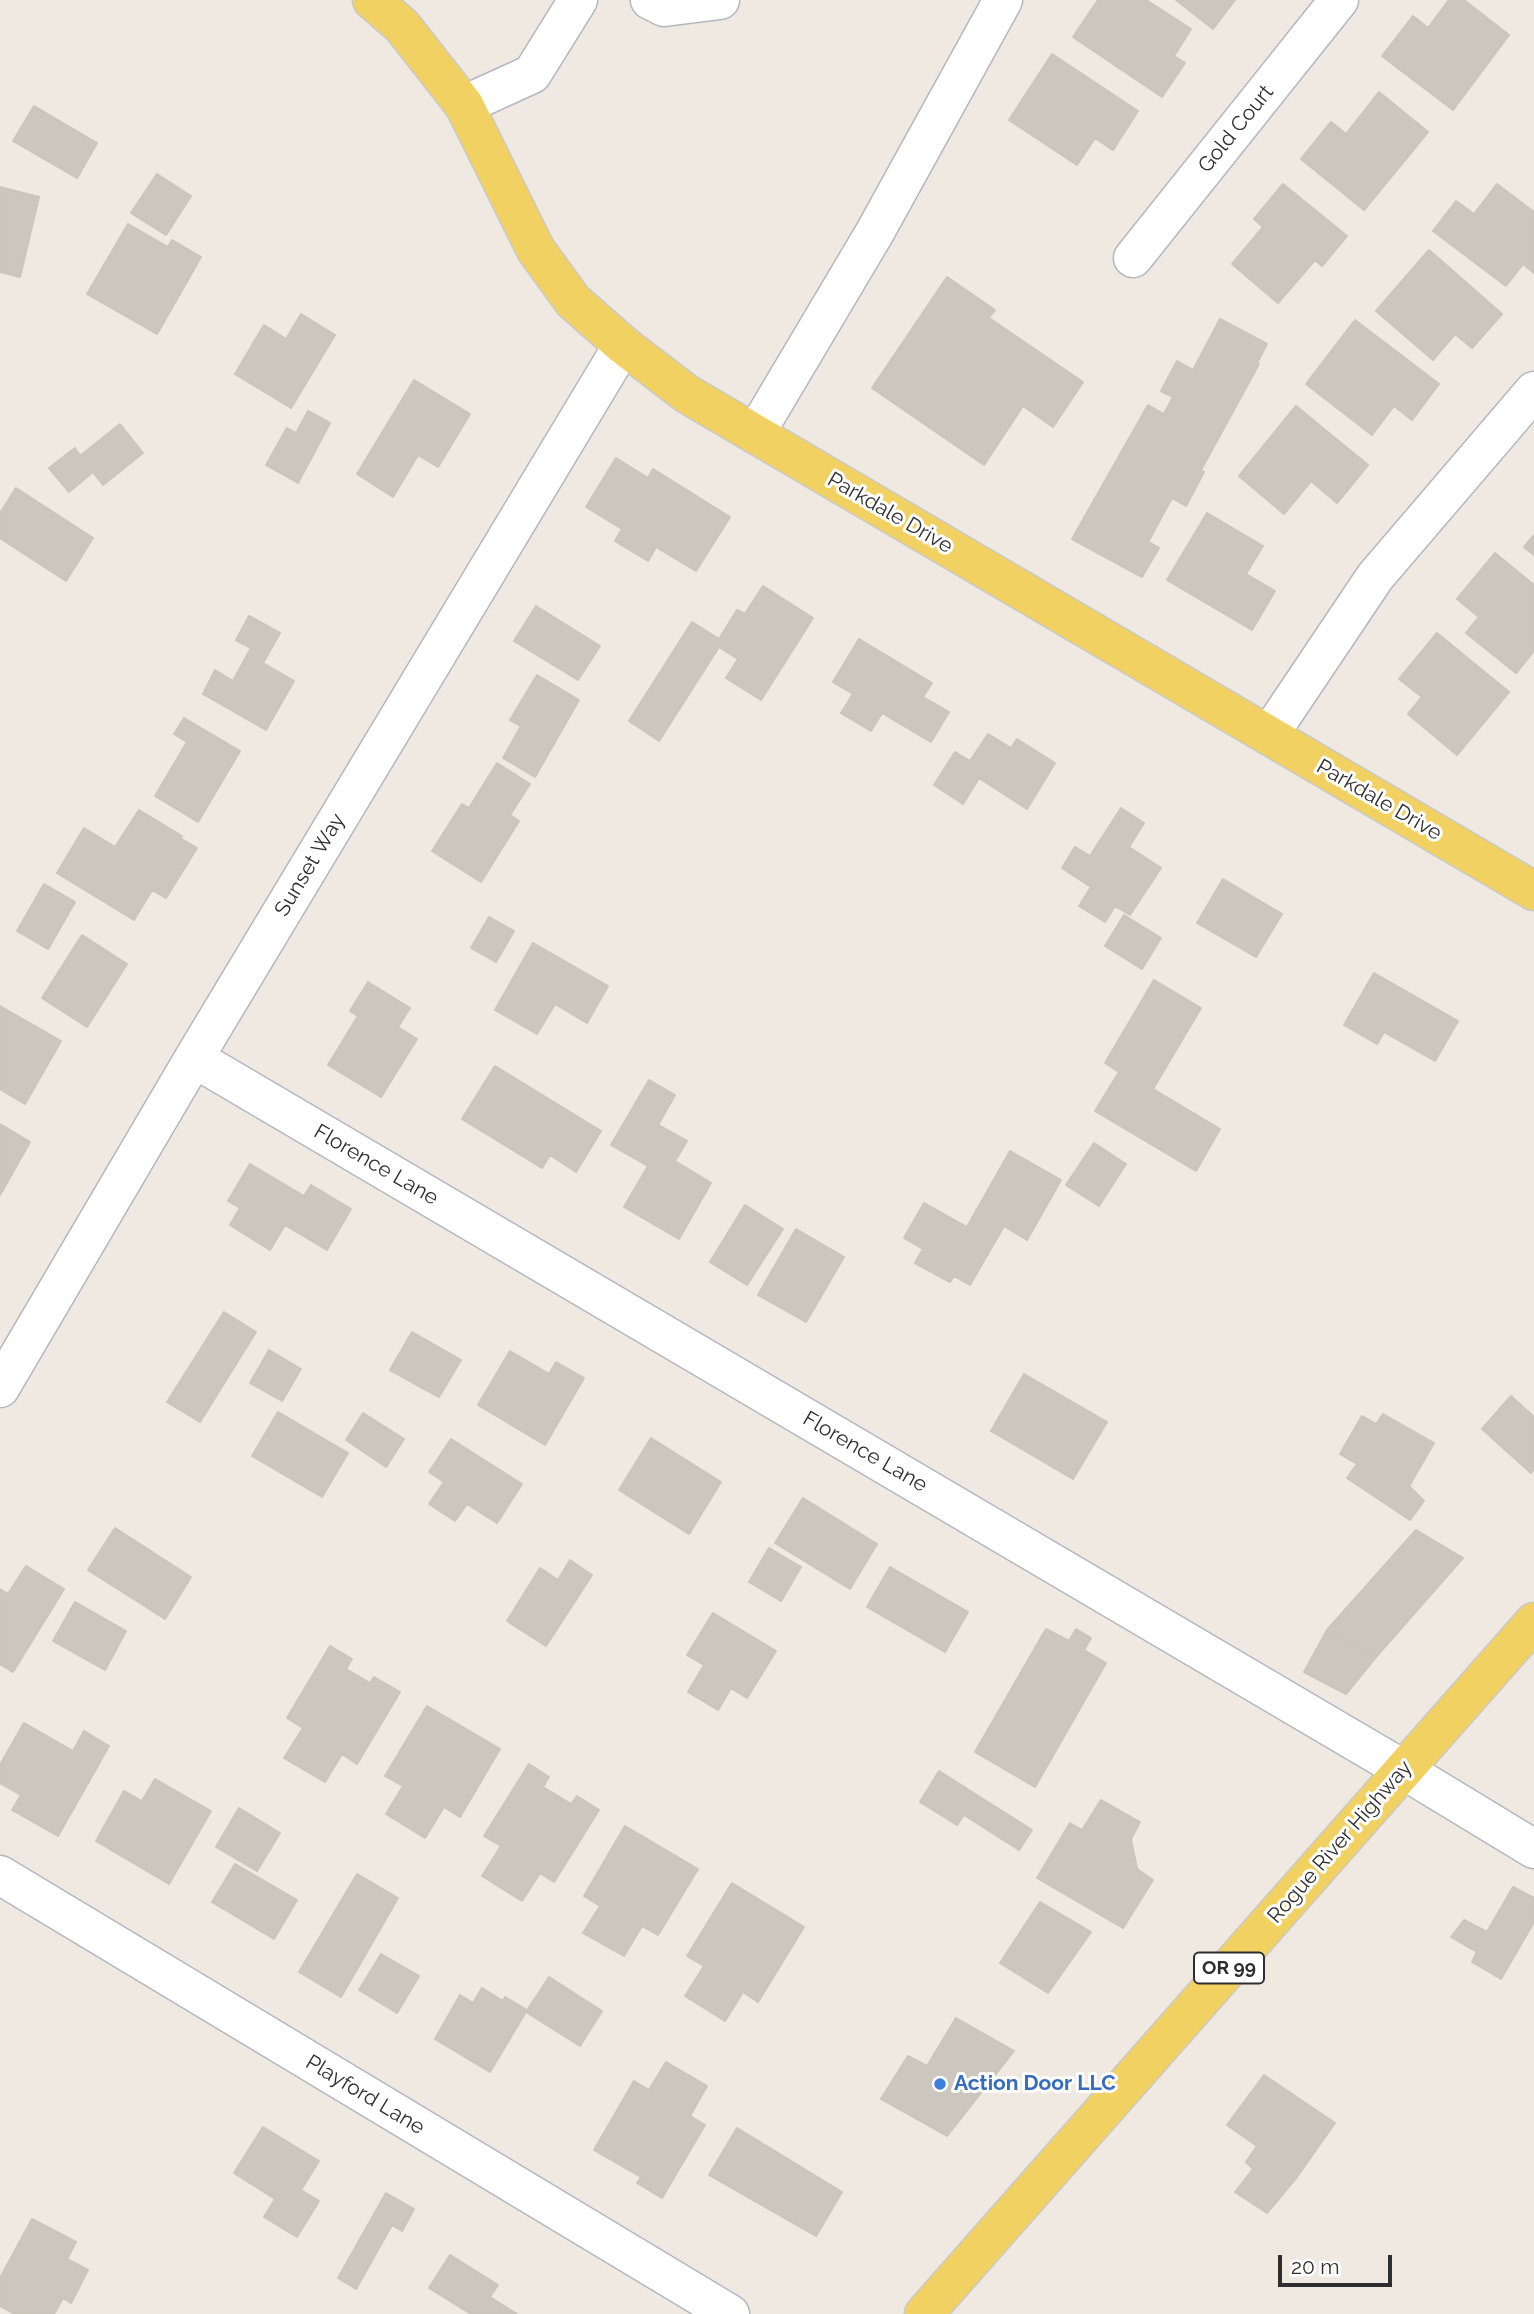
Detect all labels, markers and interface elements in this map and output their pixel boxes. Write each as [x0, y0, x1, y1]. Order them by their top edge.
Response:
street label: Gold Court [1193, 80, 1279, 178]
street label: Parkdale Drive [823, 467, 957, 559]
street label: Parkdale Drive [1312, 754, 1446, 846]
street label: Sunset Way [269, 809, 351, 921]
street label: Florence Lane [309, 1119, 443, 1211]
street label: Florence Lane [798, 1406, 932, 1498]
street label: Rogue River Highway [1262, 1755, 1418, 1929]
road number: OR 99 [1194, 1952, 1264, 1984]
street label: Playford Lane [301, 2050, 429, 2140]
place label: Action Door LLC [954, 2071, 1116, 2097]
marker: Action Door LLC [932, 2076, 948, 2092]
scale bar [1282, 2240, 1396, 2284]
text: 20 m [1291, 2254, 1339, 2279]

